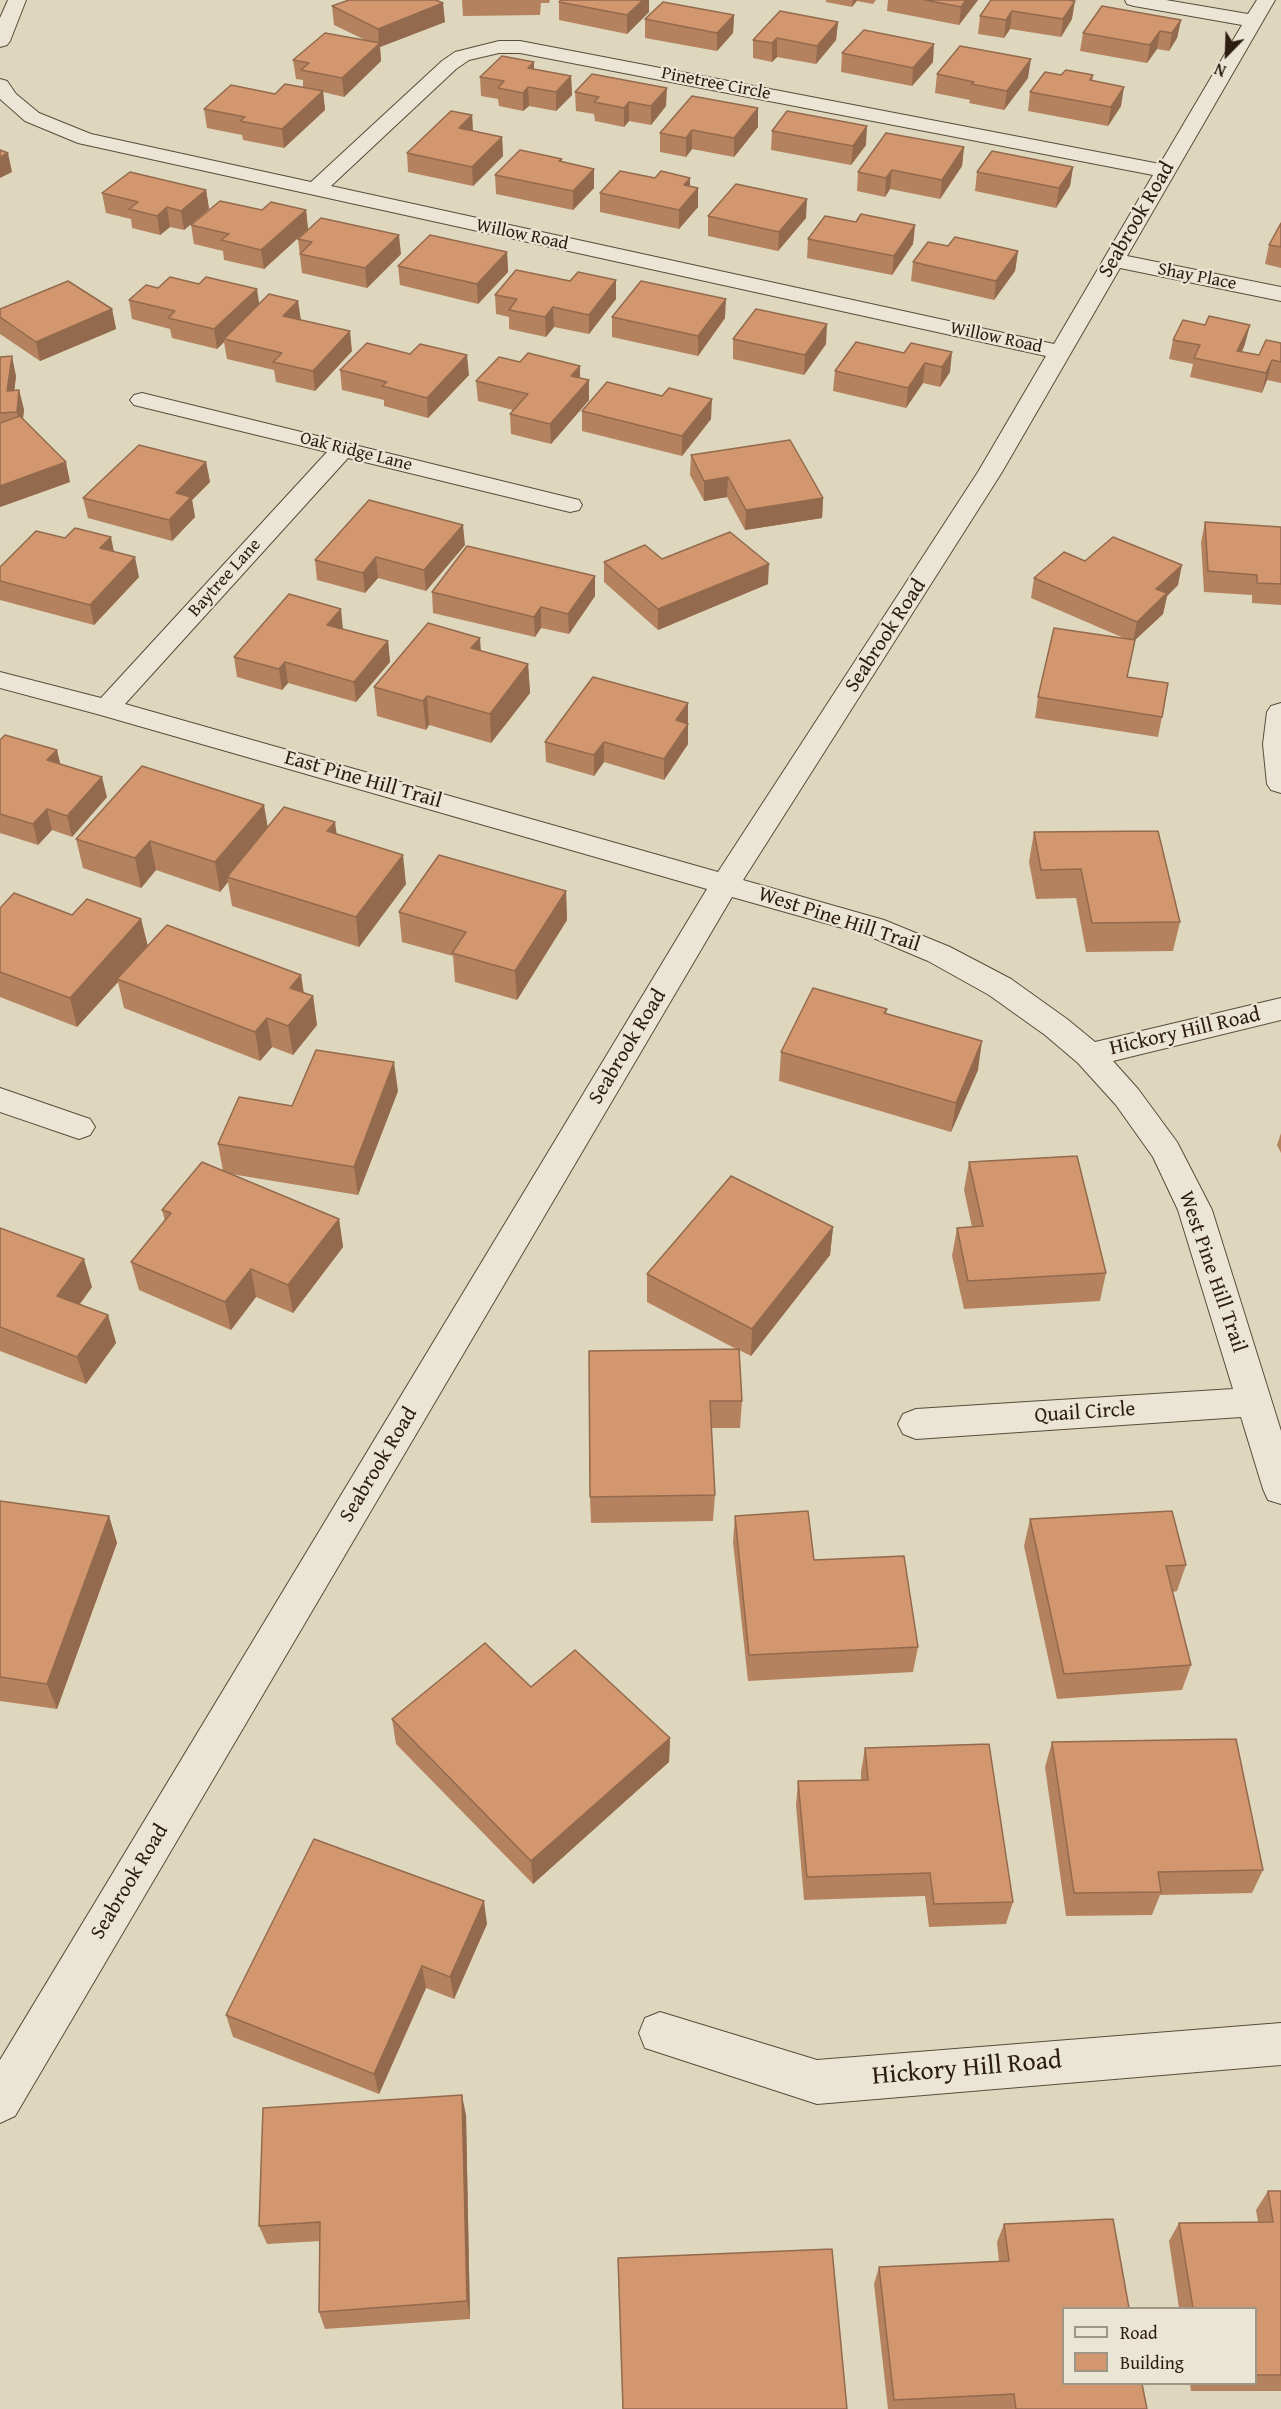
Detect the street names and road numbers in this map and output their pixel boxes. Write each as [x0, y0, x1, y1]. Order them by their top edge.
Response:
street label: Pinetree Circle [660, 63, 772, 105]
street label: Seabrook Road [1094, 157, 1180, 283]
street label: Willow Road [474, 215, 570, 255]
street label: Shay Place [1156, 259, 1238, 295]
street label: Willow Road [948, 318, 1044, 358]
street label: Oak Ridge Lane [298, 428, 414, 476]
street label: Baytree Lane [184, 534, 266, 622]
street label: Seabrook Road [840, 575, 932, 697]
street label: East Pine Hill Trail [281, 745, 445, 815]
street label: West Pine Hill Trail [755, 882, 923, 958]
street label: Seabrook Road [584, 985, 672, 1109]
street label: Hickory Hill Road [1107, 1002, 1263, 1062]
street label: West Pine Hill Trail [1173, 1188, 1251, 1356]
street label: Quail Circle [1034, 1397, 1136, 1429]
street label: Seabrook Road [335, 1403, 423, 1527]
street label: Seabrook Road [86, 1820, 174, 1944]
street label: Hickory Hill Road [871, 2045, 1063, 2093]

